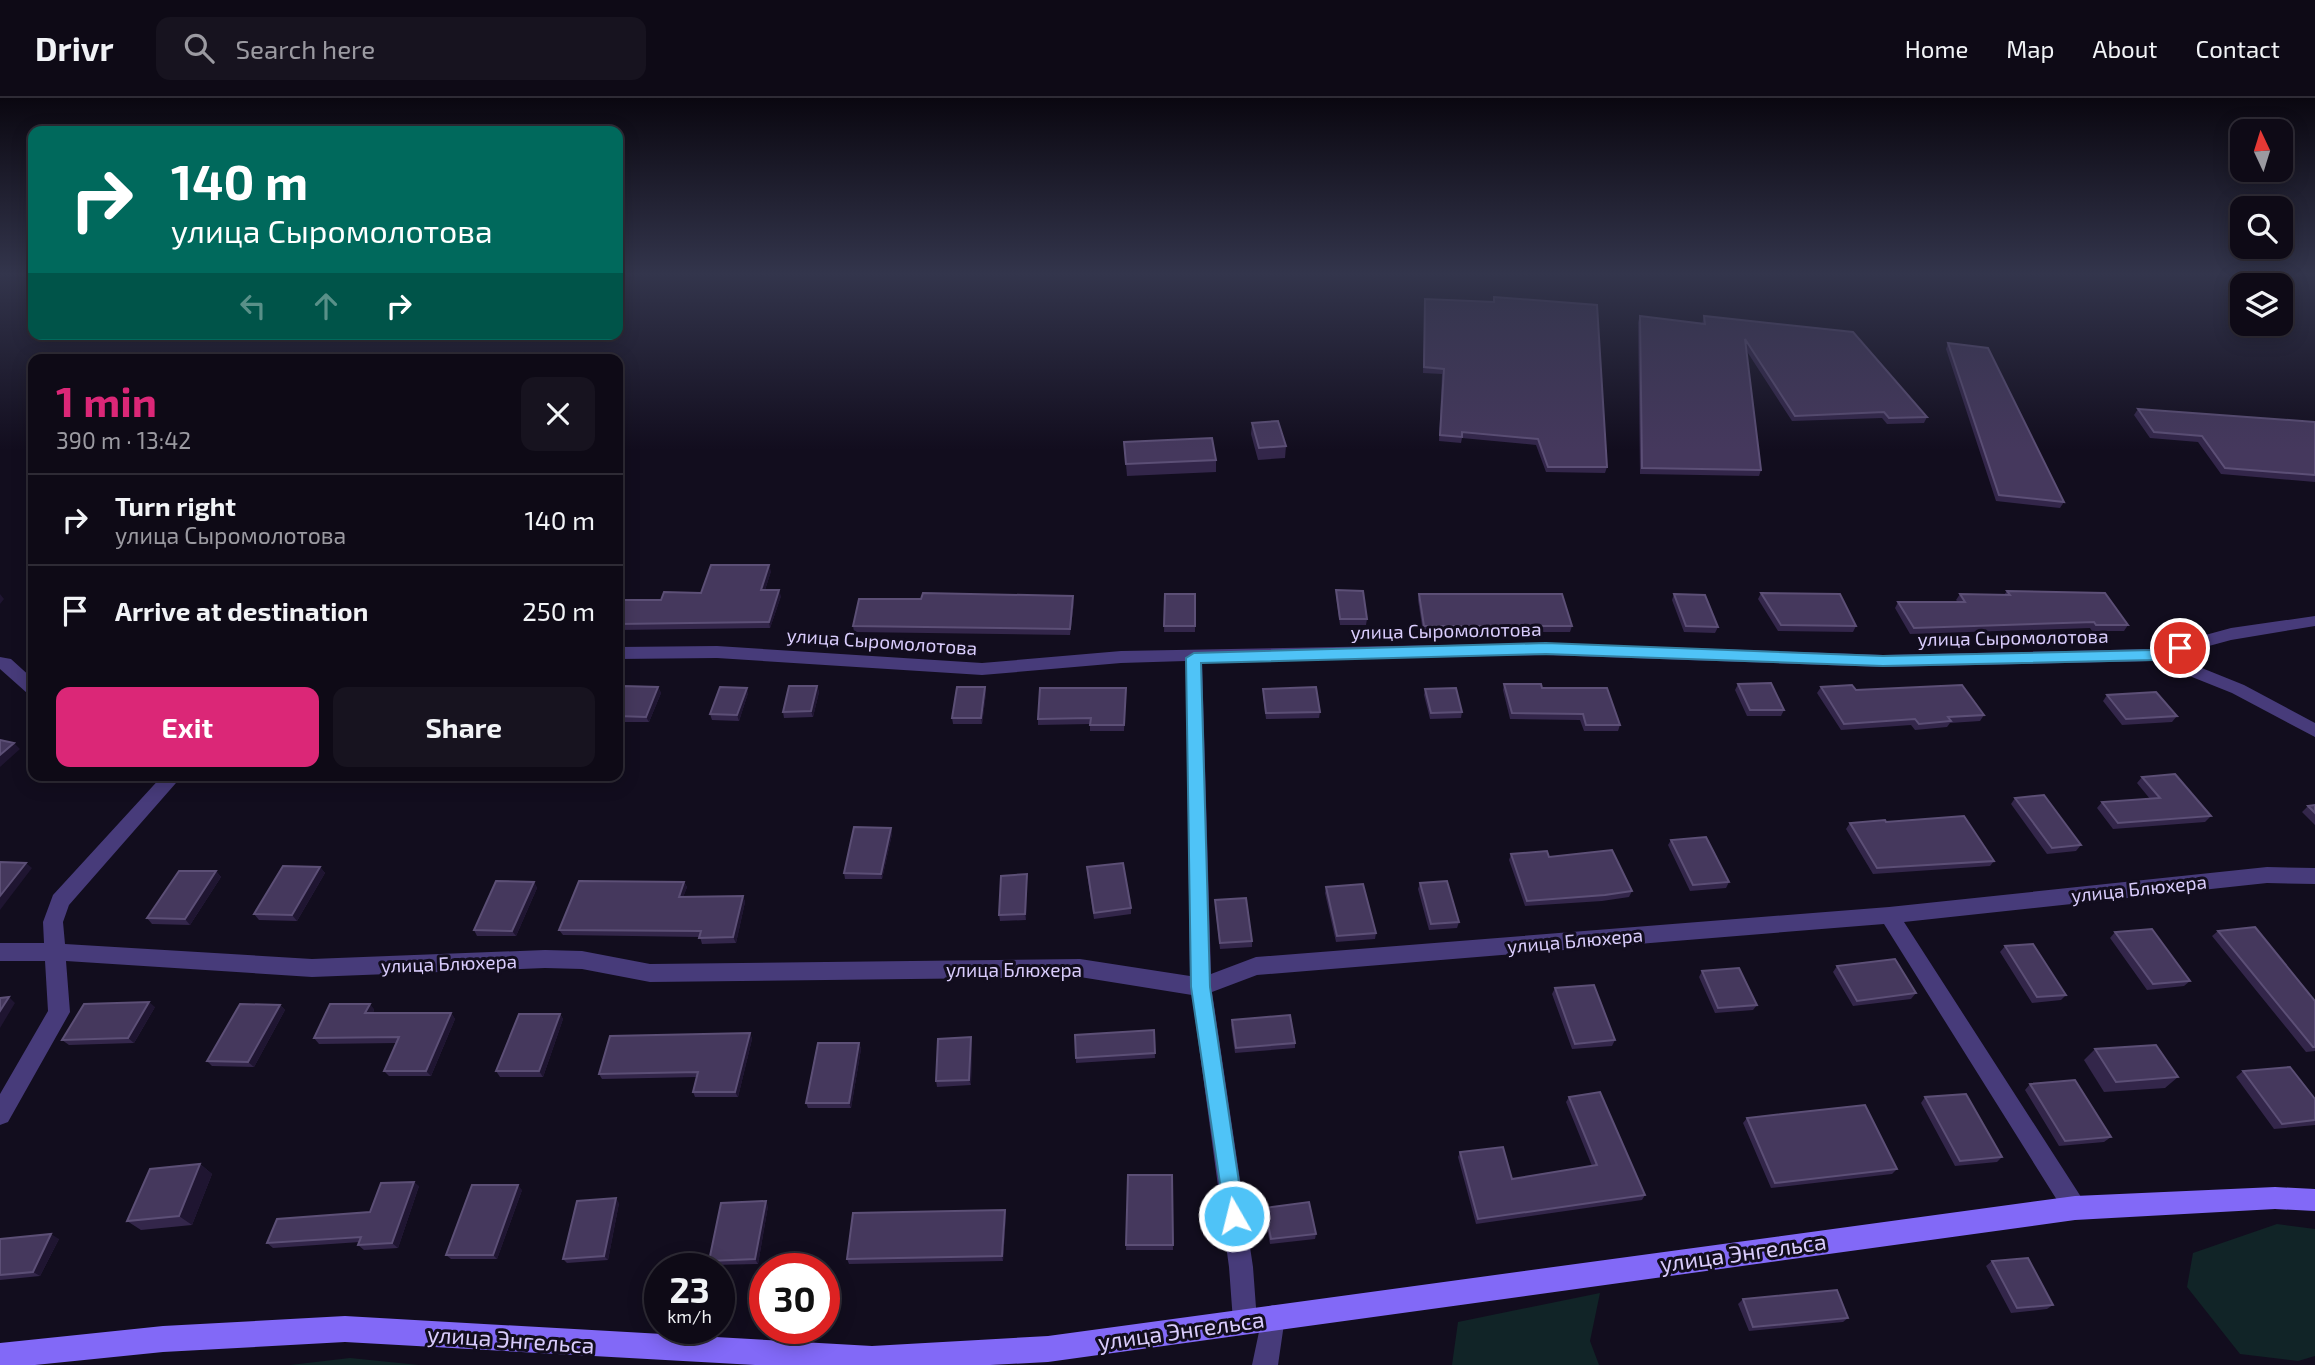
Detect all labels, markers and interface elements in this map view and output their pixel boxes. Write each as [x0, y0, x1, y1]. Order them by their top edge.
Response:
search box [156, 17, 646, 80]
text: Drivr [35, 28, 114, 68]
icon: search [180, 29, 218, 67]
text: Search here [236, 33, 375, 64]
text: Home [1905, 34, 1968, 63]
text: Map [2006, 34, 2054, 63]
text: About [2092, 34, 2158, 63]
text: Contact [2196, 34, 2280, 63]
north arrow [2230, 119, 2292, 182]
map controls [2230, 119, 2293, 336]
text: 140 m [171, 151, 308, 210]
icon: right [56, 154, 147, 245]
button: search [2230, 196, 2293, 259]
text: улица Сыромолотова [171, 211, 493, 249]
button: layers [2230, 273, 2293, 336]
icon: left [234, 287, 272, 325]
icon: ahead [307, 287, 345, 325]
icon: right [380, 287, 418, 325]
text: 1 min [56, 375, 157, 425]
button: close [521, 377, 595, 451]
text: 390 m · 13:42 [56, 426, 191, 454]
text: Turn right [115, 490, 236, 521]
icon: right [56, 501, 94, 539]
text: 140 m [524, 504, 595, 535]
text: улица Сыромолотова [115, 521, 346, 549]
icon: arrive [56, 592, 94, 630]
text: Arrive at destination [115, 595, 368, 626]
text: 250 m [522, 595, 595, 626]
street label: улица Сыромолотова [1350, 617, 1542, 644]
pin [2150, 618, 2210, 678]
street label: улица Сыромолотова [786, 623, 978, 660]
street label: улица Сыромолотова [1917, 624, 2109, 651]
icon: arrive [2161, 629, 2199, 667]
button: Exit [56, 687, 319, 767]
button: Share [333, 687, 595, 767]
street label: улица Блюхера [2070, 869, 2208, 908]
street label: улица Блюхера [1506, 923, 1644, 958]
street label: улица Блюхера [381, 949, 517, 978]
street label: улица Блюхера [946, 958, 1082, 982]
position arrow [1197, 1179, 1271, 1253]
street label: улица Энгельса [1658, 1226, 1828, 1279]
speed limit sign: 30 [749, 1253, 840, 1344]
text: 23 [669, 1268, 710, 1310]
street label: улица Энгельса [1096, 1304, 1266, 1357]
text: km/h [667, 1305, 712, 1327]
street label: улица Энгельса [426, 1319, 596, 1360]

